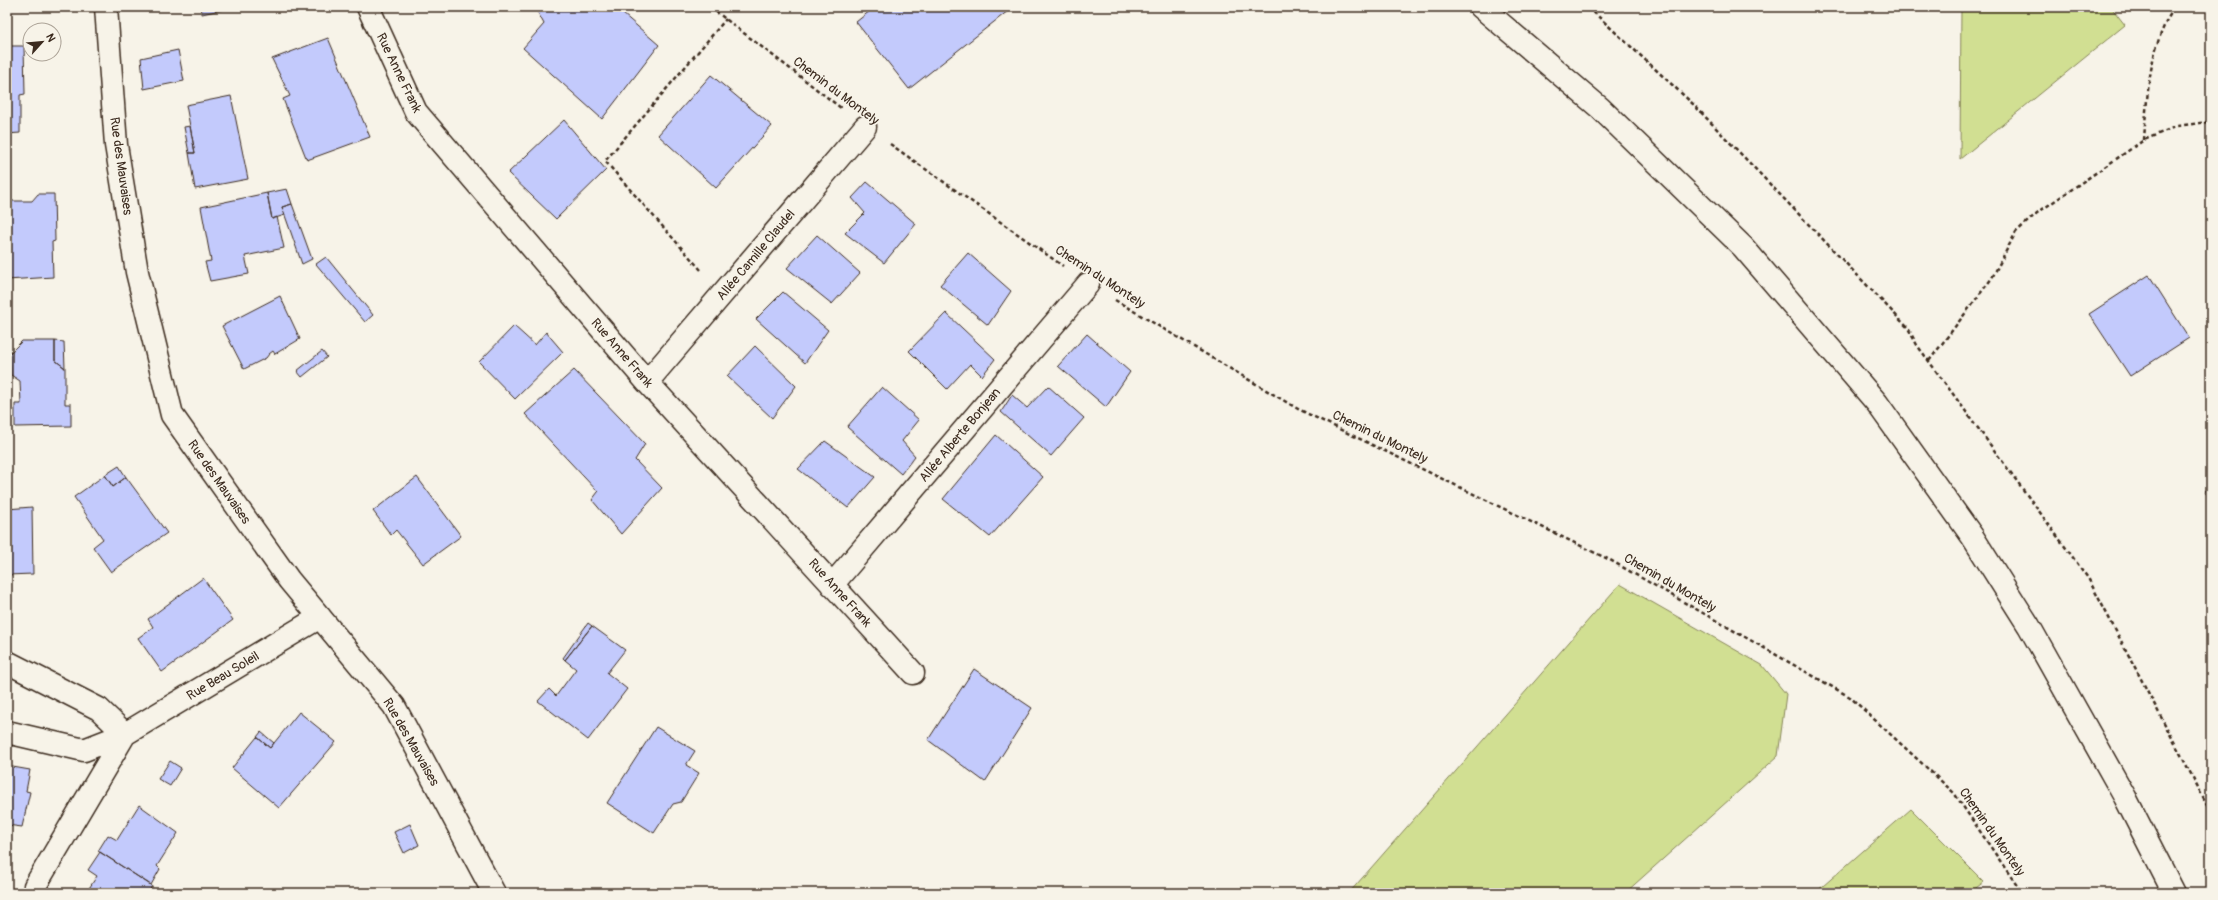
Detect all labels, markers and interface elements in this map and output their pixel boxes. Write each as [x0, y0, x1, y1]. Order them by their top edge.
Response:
north arrow [22, 22, 62, 62]
text: N [43, 31, 58, 44]
street label: Rue Anne Frank [373, 31, 425, 116]
street label: Chemin du Montely [790, 53, 883, 129]
street label: Rue des Mauvaises [106, 116, 136, 216]
street label: Allée Camille Claudel [713, 206, 799, 304]
street label: Chemin du Montely [1052, 242, 1148, 312]
street label: Rue Anne Frank [588, 315, 657, 391]
street label: Allée Alberte Bonjean [916, 385, 1004, 485]
street label: Chemin du Montely [1330, 407, 1431, 467]
street label: Rue des Mauvaises [184, 437, 254, 527]
street label: Chemin du Montely [1621, 550, 1719, 616]
street label: Rue Anne Frank [805, 555, 875, 631]
street label: Rue Beau Soleil [184, 648, 262, 704]
street label: Rue des Mauvaises [379, 695, 443, 789]
street label: Chemin du Montely [1956, 785, 2029, 879]

